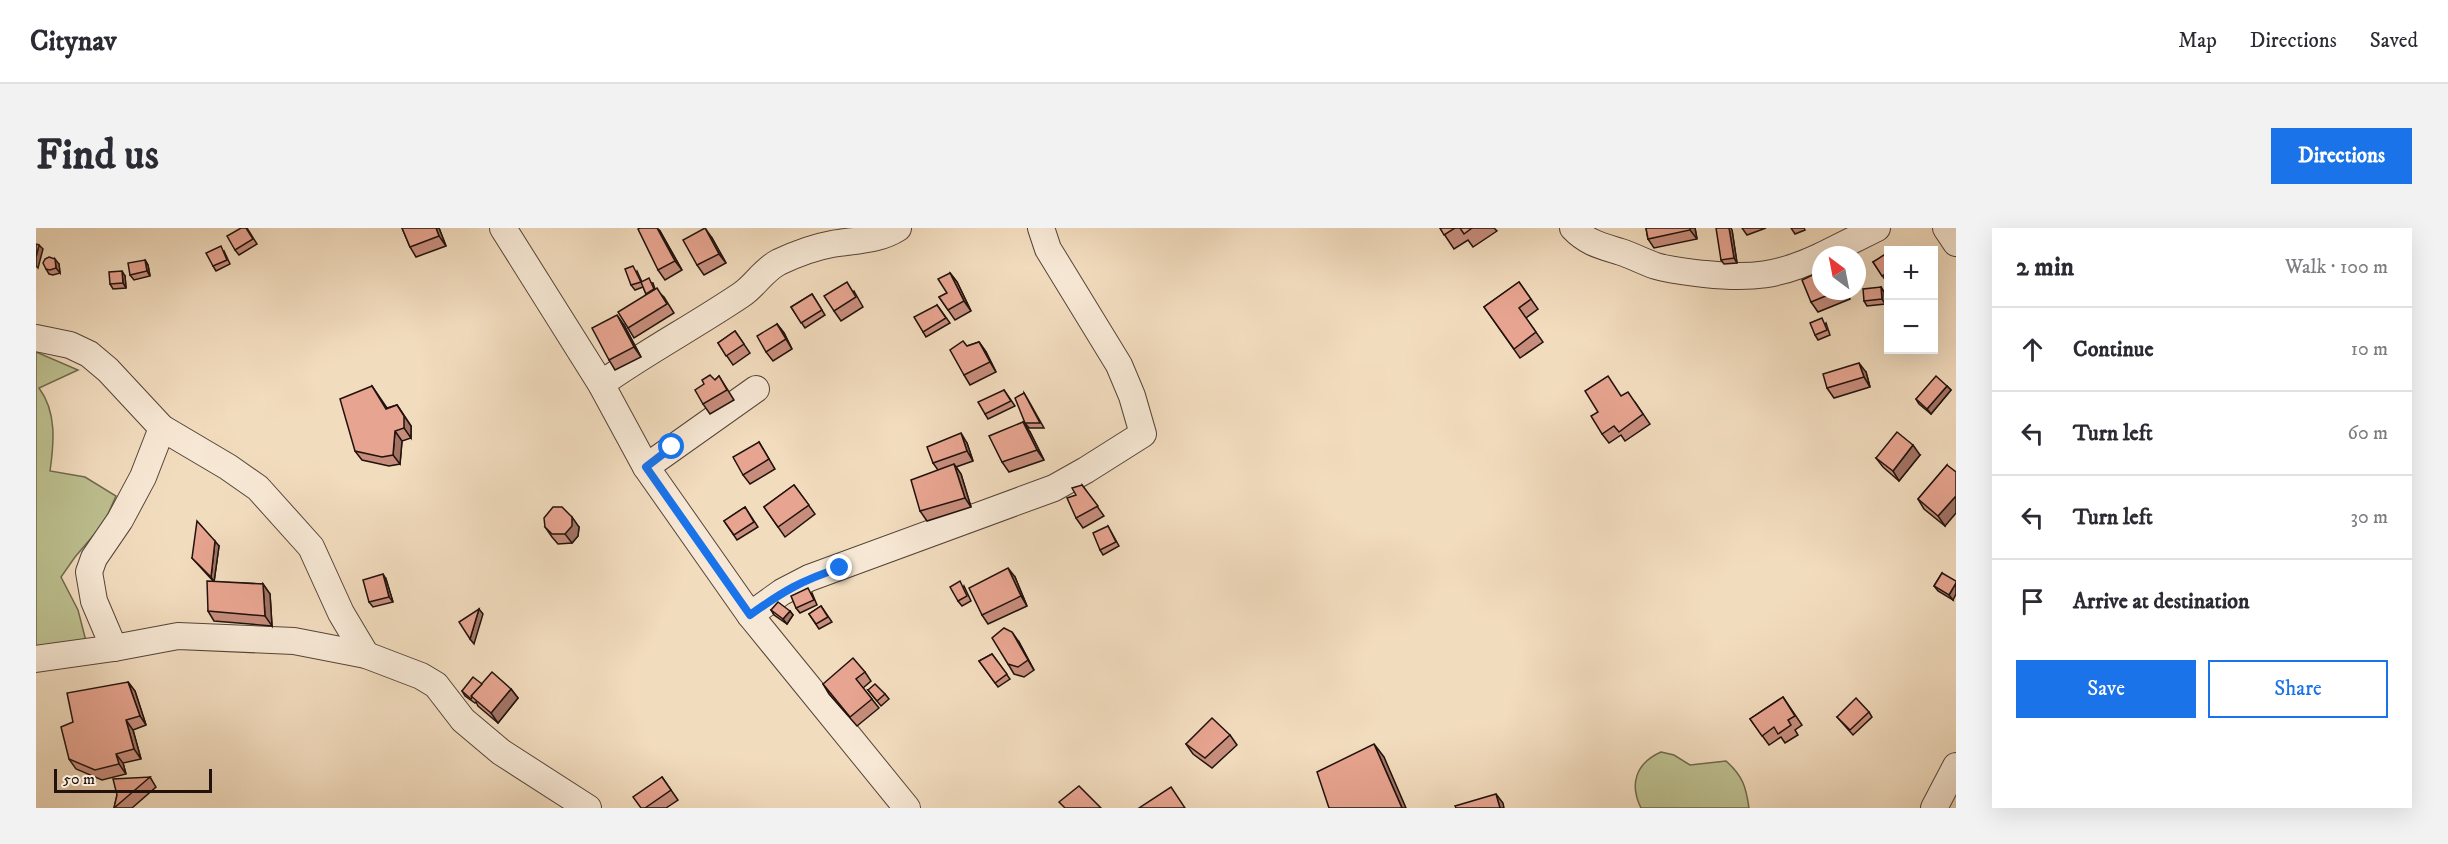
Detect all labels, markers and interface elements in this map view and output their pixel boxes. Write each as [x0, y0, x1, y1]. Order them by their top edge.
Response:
text: Citynav [30, 24, 117, 59]
text: Map [2178, 28, 2217, 54]
text: Directions [2250, 28, 2337, 54]
text: Saved [2370, 28, 2418, 54]
button: Directions [2271, 128, 2412, 184]
text: Find us [36, 130, 159, 182]
north arrow [1812, 246, 1866, 300]
map controls [1884, 246, 1938, 354]
button: + [1884, 246, 1938, 300]
text: 2 min [2016, 251, 2074, 284]
text: Walk · 100 m [2285, 255, 2388, 280]
button: − [1884, 300, 1938, 354]
icon: ahead [2016, 333, 2049, 366]
text: Continue [2073, 336, 2154, 363]
text: 10 m [2351, 337, 2388, 362]
icon: left [2016, 417, 2049, 450]
text: Turn left [2073, 420, 2153, 447]
text: 60 m [2348, 421, 2388, 446]
route start [658, 433, 684, 459]
icon: left [2016, 501, 2049, 534]
text: Turn left [2073, 504, 2153, 531]
text: 30 m [2350, 505, 2388, 530]
route end [826, 554, 852, 580]
icon: arrive [2016, 585, 2049, 618]
text: Arrive at destination [2073, 588, 2250, 615]
button: Save [2016, 660, 2196, 718]
button: Share [2208, 660, 2388, 718]
scale bar [54, 766, 212, 794]
text: 50 m [63, 769, 95, 789]

